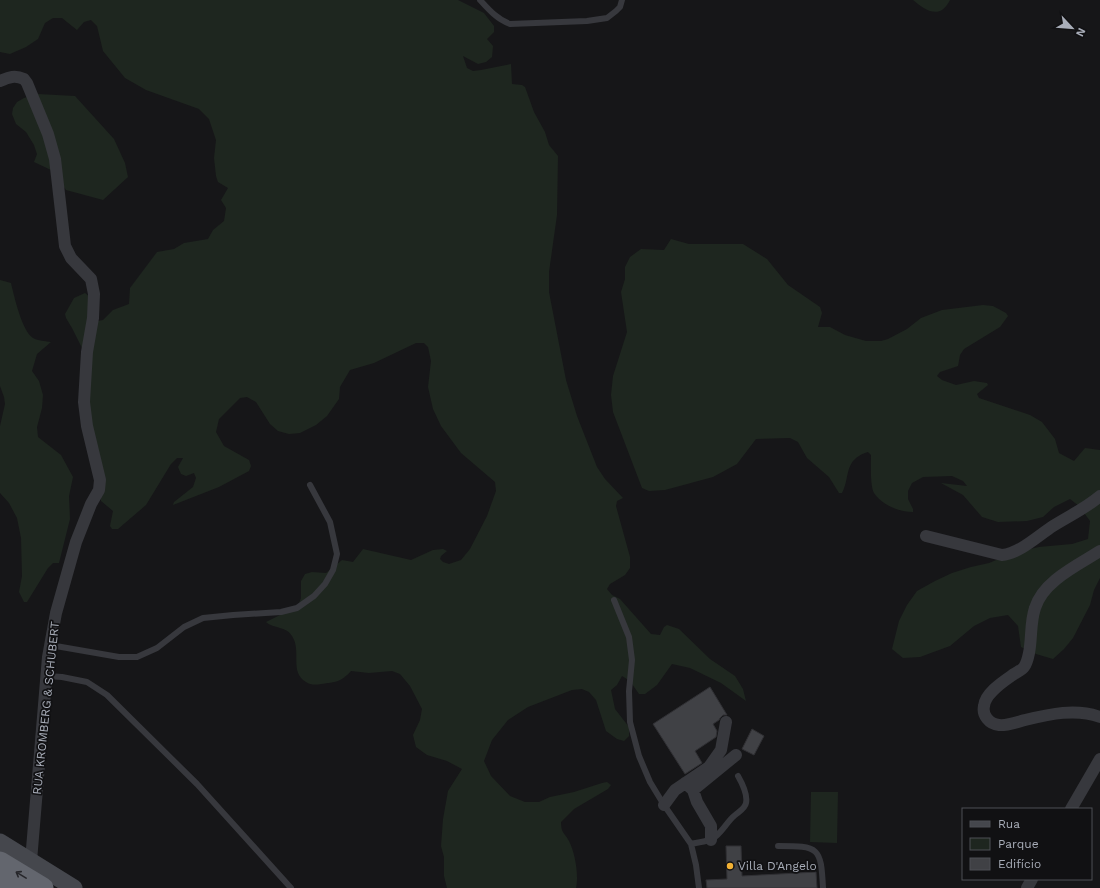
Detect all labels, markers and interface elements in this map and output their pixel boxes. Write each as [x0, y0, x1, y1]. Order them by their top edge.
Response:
north arrow [1052, 8, 1092, 48]
text: N [1073, 26, 1088, 39]
street label: RUA KROMBERG & SCHUBERT [30, 621, 62, 795]
legend [962, 808, 1092, 880]
text: Rua [998, 817, 1020, 831]
text: Parque [998, 837, 1039, 851]
text: Edifício [998, 857, 1041, 871]
place label: Villa D'Angelo [738, 859, 817, 873]
marker: Villa D'Angelo [725, 861, 735, 871]
one-way arrow [15, 870, 27, 878]

